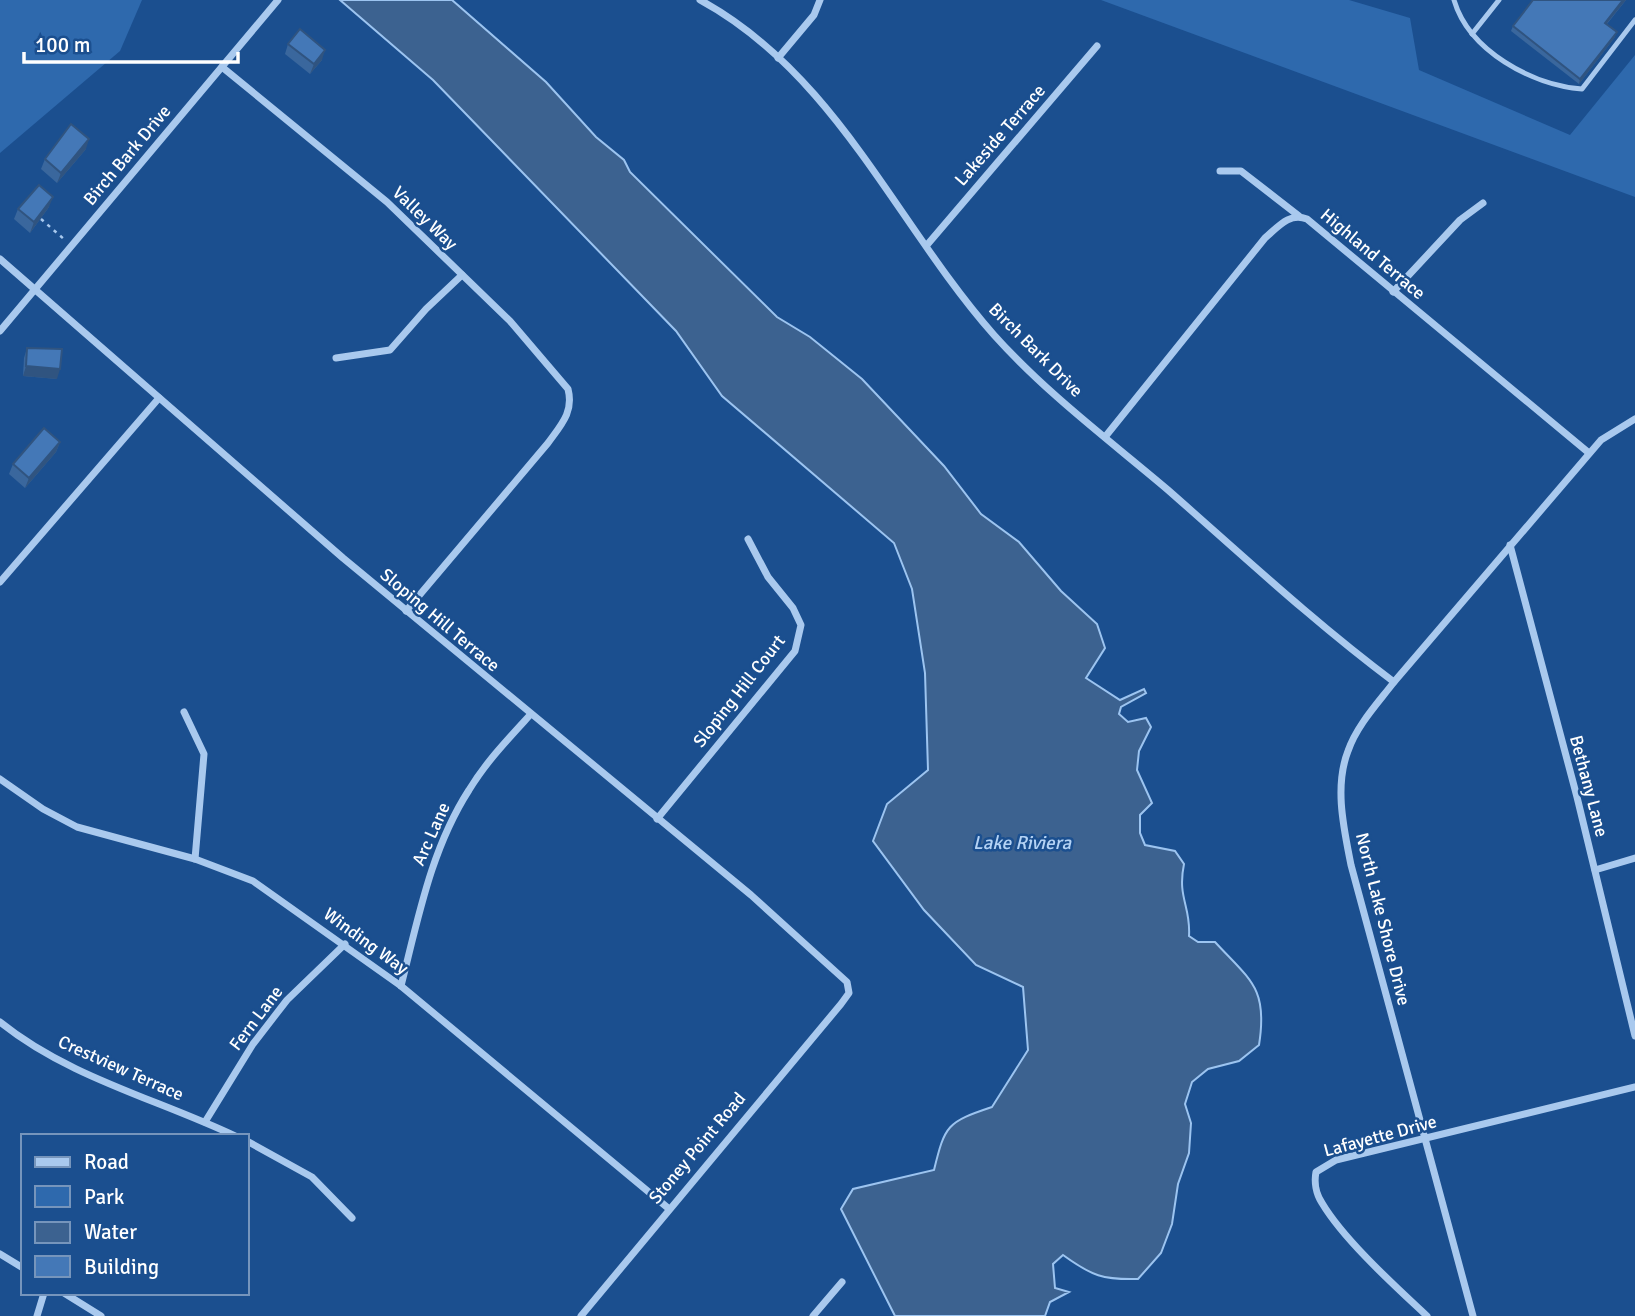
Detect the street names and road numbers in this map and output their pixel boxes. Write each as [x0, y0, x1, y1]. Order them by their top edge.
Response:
street label: Lakeside Terrace [950, 80, 1050, 190]
street label: Birch Bark Drive [79, 100, 175, 210]
street label: Valley Way [388, 182, 463, 255]
street label: Highland Terrace [1316, 204, 1430, 304]
street label: Birch Bark Drive [984, 298, 1088, 402]
street label: Sloping Hill Terrace [376, 564, 504, 676]
street label: Sloping Hill Court [688, 630, 790, 752]
street label: Bethany Lane [1565, 733, 1613, 839]
street label: Arc Lane [407, 799, 455, 869]
street label: North Lake Shore Drive [1351, 830, 1415, 1008]
street label: Winding Way [319, 903, 413, 980]
street label: Fern Lane [225, 981, 287, 1055]
street label: Crestview Terrace [55, 1030, 187, 1106]
street label: Stoney Point Road [644, 1088, 750, 1208]
street label: Lafayette Drive [1321, 1110, 1439, 1162]

